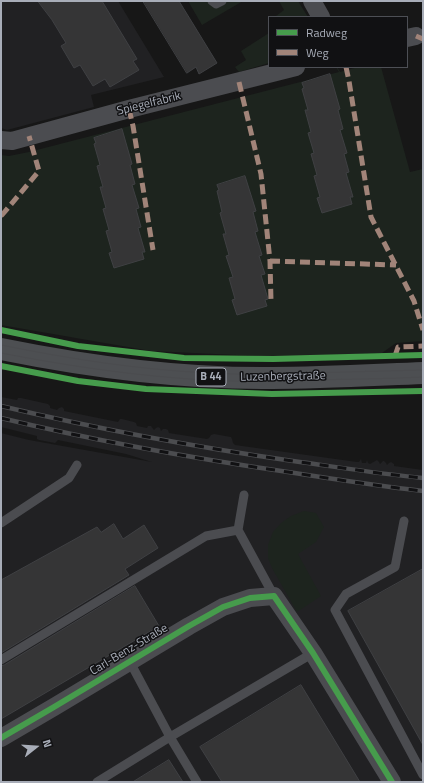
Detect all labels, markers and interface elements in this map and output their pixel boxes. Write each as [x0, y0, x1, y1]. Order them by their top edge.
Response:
legend [268, 16, 408, 68]
text: Radweg [306, 23, 347, 42]
text: Weg [306, 43, 329, 62]
street label: Spiegelfabrik [116, 89, 182, 119]
road number: B 44 [196, 368, 226, 386]
street label: Luzenbergstraße [240, 369, 326, 385]
street label: Carl-Benz-Straße [87, 621, 171, 679]
north arrow [16, 727, 56, 767]
text: N [39, 738, 56, 749]

